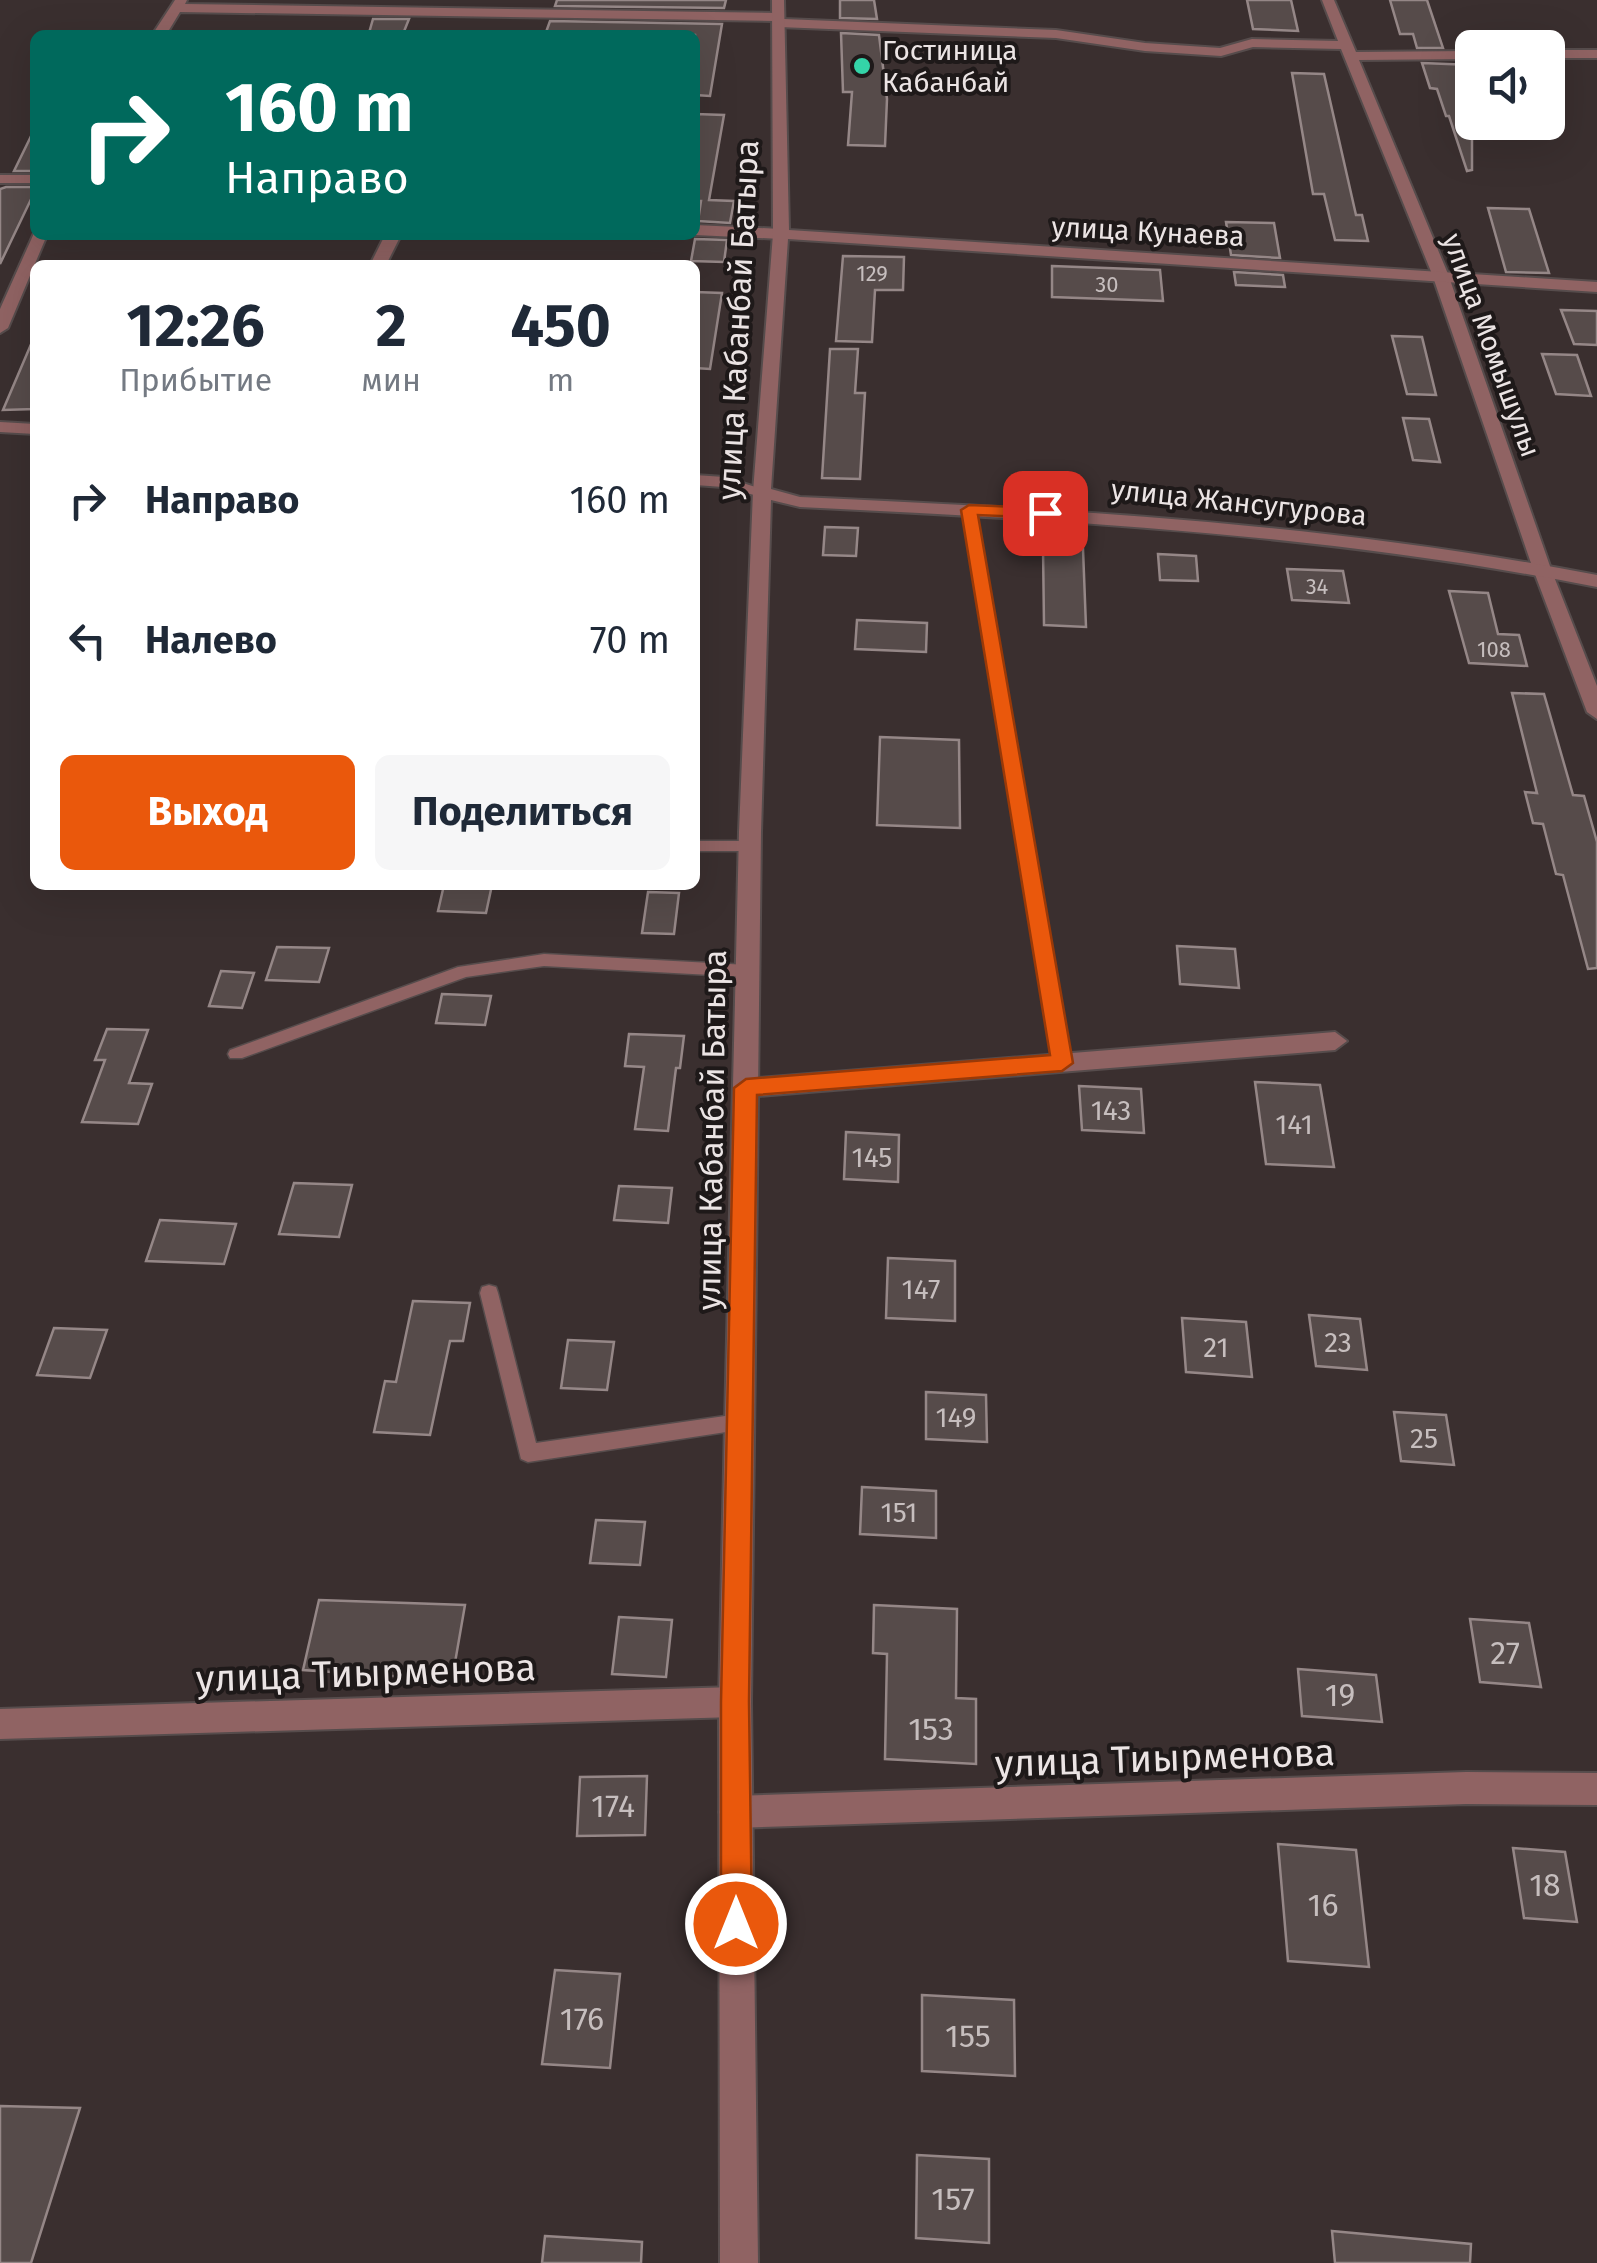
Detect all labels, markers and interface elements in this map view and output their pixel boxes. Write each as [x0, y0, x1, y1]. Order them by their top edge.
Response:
map controls [1455, 30, 1565, 140]
button: sound [1455, 30, 1565, 140]
place label: Гостиница Кабанбай [882, 34, 1018, 99]
marker: Гостиница Кабанбай [851, 55, 873, 77]
text: 160 m [225, 66, 414, 150]
icon: right [60, 70, 190, 200]
street label: улица Кабанбай Батыра [710, 139, 766, 501]
text: Направо [225, 151, 409, 205]
street label: улица Кунаева [1051, 210, 1245, 253]
street label: улица Момышулы [1436, 229, 1547, 461]
house number: 129 [856, 260, 888, 287]
house number: 30 [1095, 271, 1119, 298]
text: 12:26 [127, 290, 265, 362]
text: 2 [376, 290, 407, 362]
text: 450 [510, 290, 611, 362]
text: Прибытие [119, 361, 272, 399]
text: мин [361, 361, 421, 399]
text: m [547, 361, 574, 399]
pin [1003, 471, 1088, 556]
icon: right [60, 473, 115, 528]
street label: улица Жансугурова [1110, 473, 1368, 532]
text: Направо [145, 477, 299, 523]
text: 160 m [569, 477, 670, 523]
icon: arrive [1018, 486, 1073, 541]
house number: 34 [1306, 573, 1329, 600]
icon: left [60, 613, 115, 668]
text: Налево [145, 617, 277, 663]
text: 70 m [590, 617, 670, 663]
house number: 108 [1477, 636, 1511, 663]
button: Выход [60, 755, 355, 870]
button: Поделиться [375, 755, 670, 870]
street label: улица Кабанбай Батыра [690, 949, 734, 1311]
house number: 143 [1091, 1094, 1131, 1127]
house number: 141 [1275, 1108, 1313, 1141]
house number: 145 [852, 1141, 892, 1174]
house number: 147 [902, 1273, 940, 1306]
house number: 23 [1324, 1326, 1352, 1359]
house number: 21 [1203, 1331, 1229, 1364]
house number: 149 [935, 1401, 977, 1434]
house number: 25 [1410, 1422, 1438, 1455]
house number: 151 [881, 1496, 917, 1529]
house number: 27 [1490, 1634, 1520, 1672]
street label: улица Тиырменова [195, 1644, 537, 1702]
house number: 19 [1325, 1676, 1355, 1714]
house number: 153 [908, 1710, 954, 1748]
street label: улица Тиырменова [994, 1729, 1336, 1787]
house number: 174 [591, 1787, 635, 1825]
house number: 18 [1529, 1866, 1561, 1904]
position arrow [684, 1872, 788, 1976]
house number: 16 [1308, 1886, 1338, 1924]
house number: 176 [560, 2000, 604, 2038]
house number: 155 [945, 2017, 991, 2055]
house number: 157 [931, 2180, 975, 2218]

